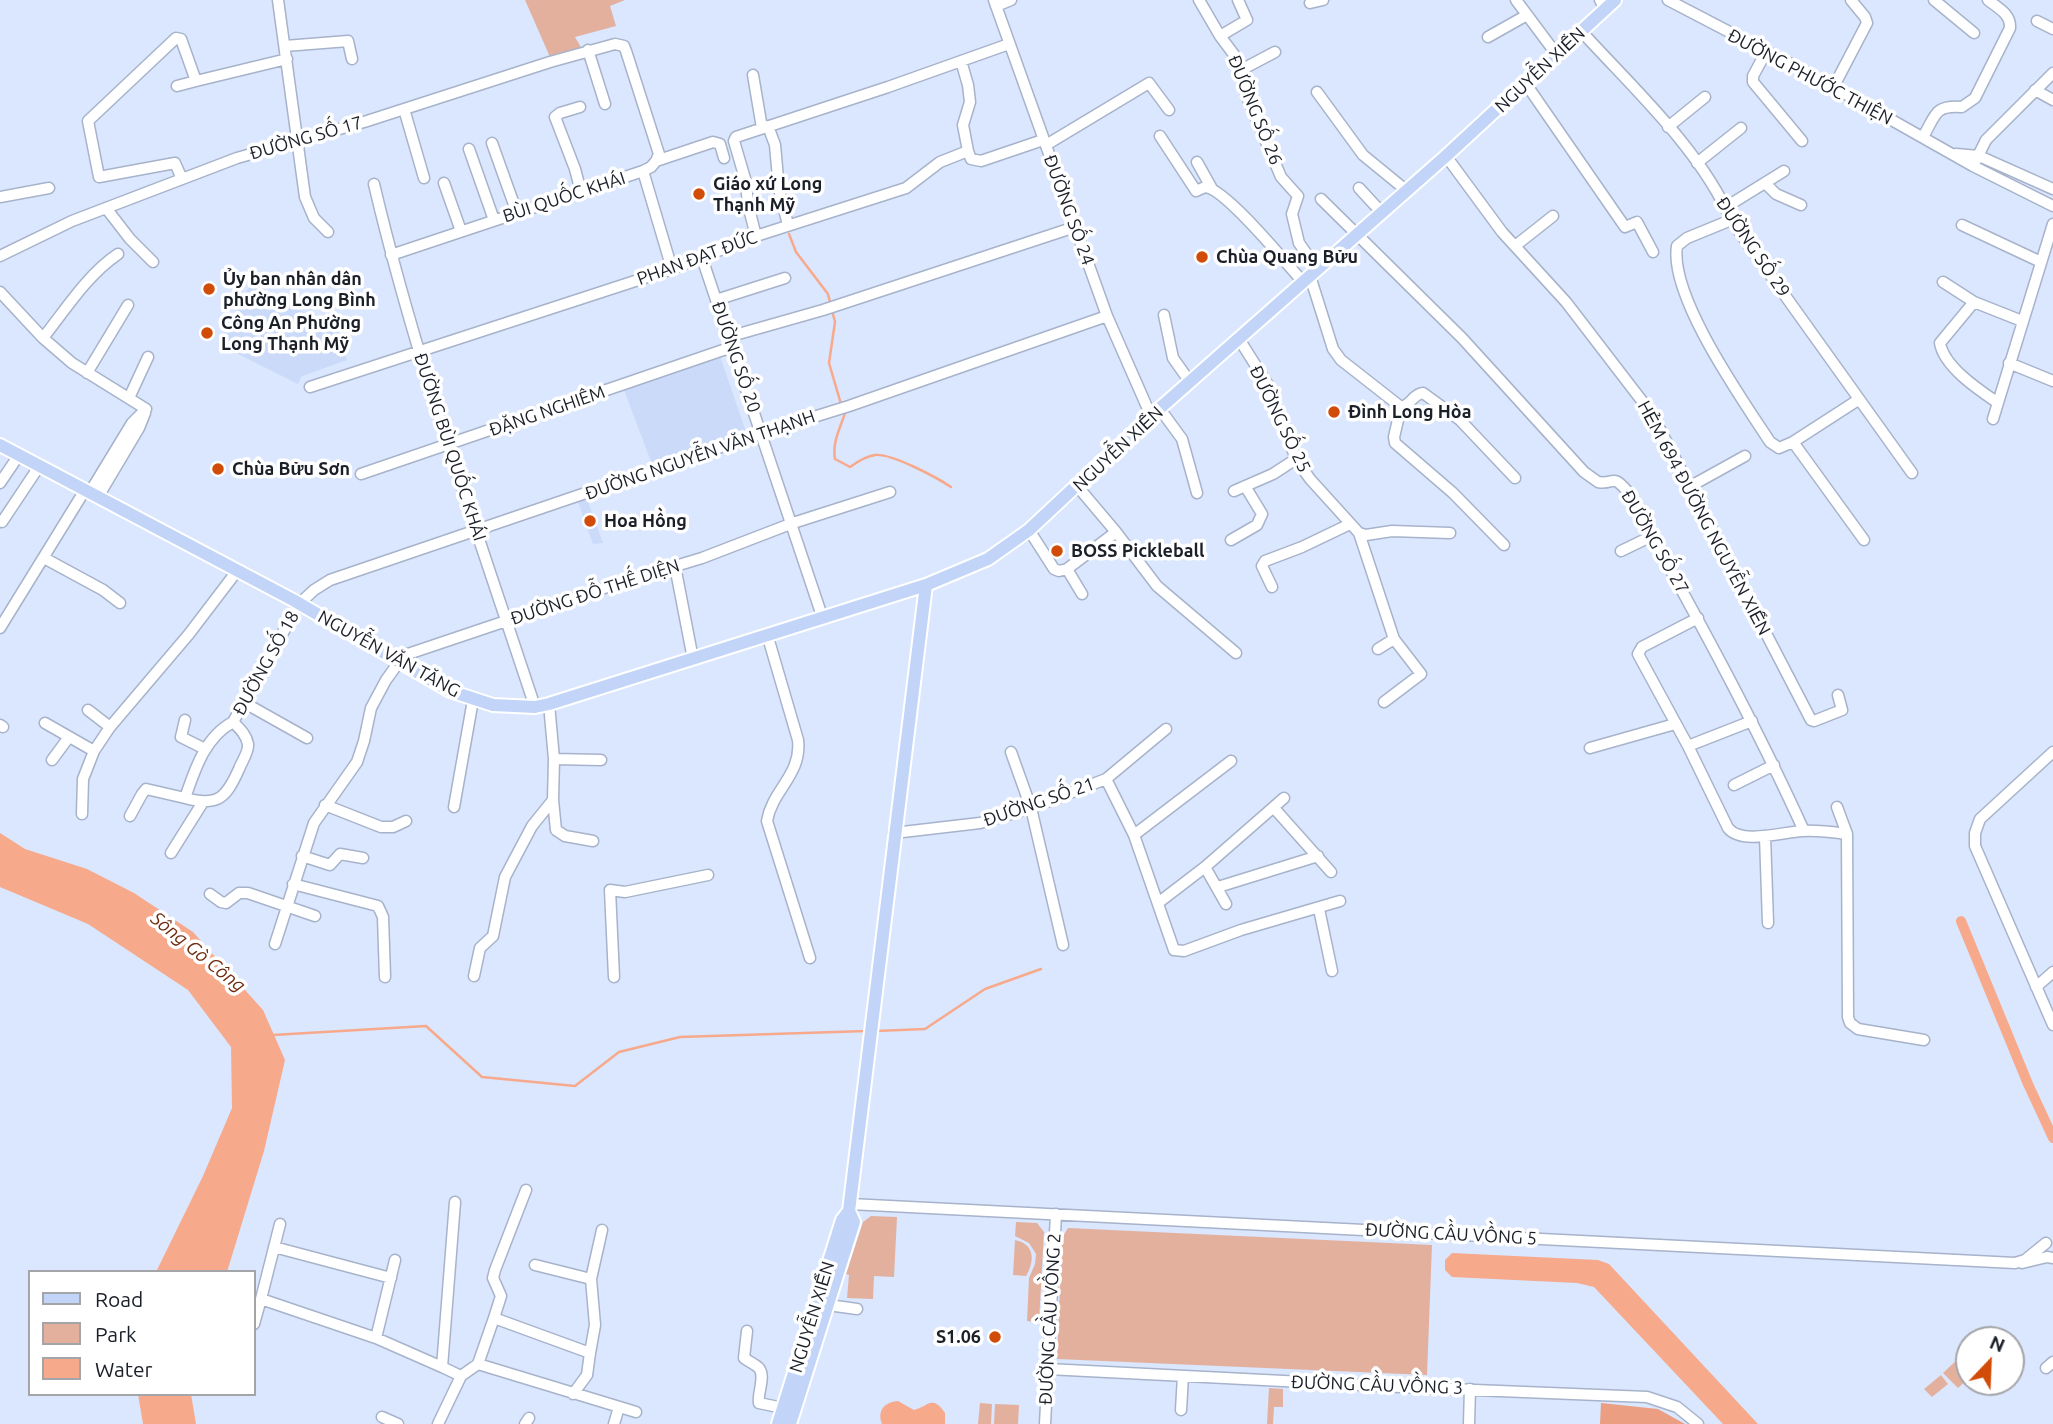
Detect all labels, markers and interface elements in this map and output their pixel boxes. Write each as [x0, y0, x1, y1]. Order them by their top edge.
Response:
street label: NGUYỄN XIỂN [1491, 23, 1589, 117]
street label: ĐƯỜNG PHƯỚC THIỆN [1724, 24, 1896, 130]
street label: ĐƯỜNG SỐ 26 [1223, 52, 1287, 168]
street label: ĐƯỜNG SỐ 17 [247, 112, 365, 164]
street label: ĐƯỜNG SỐ 24 [1039, 152, 1099, 268]
street label: BÙI QUỐC KHÁI [500, 167, 628, 227]
place label: Giáo xứ Long Thạnh Mỹ [713, 173, 822, 216]
marker: Giáo xứ Long Thạnh Mỹ [691, 186, 707, 202]
street label: ĐƯỜNG SỐ 29 [1712, 193, 1794, 301]
street label: PHAN ĐẠT ĐỨC [634, 226, 760, 290]
place label: Chùa Quang Bửu [1216, 246, 1358, 268]
marker: Chùa Quang Bửu [1194, 249, 1210, 265]
place label: Ủy ban nhân dân phường Long Bình [223, 268, 376, 310]
marker: Ủy ban nhân dân phường Long Bình [201, 281, 217, 297]
street label: ĐƯỜNG SỐ 20 [707, 299, 765, 415]
place label: Công An Phường Long Thạnh Mỹ [221, 312, 361, 354]
marker: Công An Phường Long Thạnh Mỹ [199, 325, 215, 341]
street label: ĐƯỜNG BÙI QUỐC KHÁI [409, 350, 491, 544]
street label: ĐƯỜNG SỐ 25 [1245, 362, 1315, 476]
street label: ĐẶNG NGHIÊM [486, 381, 608, 441]
street label: HẺM 694 ĐƯỜNG NGUYỄN XIỂN [1633, 397, 1775, 639]
place label: Đình Long Hòa [1348, 401, 1471, 423]
street label: NGUYỄN XIỂN [1069, 402, 1167, 496]
marker: Đình Long Hòa [1326, 404, 1342, 420]
street label: ĐƯỜNG NGUYỄN VĂN THẠNH [582, 405, 818, 505]
place label: Chùa Bửu Sơn [232, 458, 350, 480]
marker: Chùa Bửu Sơn [210, 461, 226, 477]
street label: ĐƯỜNG SỐ 27 [1617, 486, 1693, 598]
place label: Hoa Hồng [604, 510, 687, 532]
marker: Hoa Hồng [582, 513, 598, 529]
place label: BOSS Pickleball [1071, 540, 1204, 562]
marker: BOSS Pickleball [1049, 543, 1065, 559]
street label: ĐƯỜNG ĐỖ THẾ DIỆN [508, 554, 682, 630]
street label: NGUYỄN VĂN TĂNG [314, 606, 464, 702]
street label: ĐƯỜNG SỐ 18 [228, 607, 304, 719]
street label: ĐƯỜNG SỐ 21 [981, 773, 1097, 831]
water label: Sông Gò Công [146, 907, 250, 997]
street label: ĐƯỜNG CẦU VỒNG 5 [1364, 1219, 1538, 1249]
street label: ĐƯỜNG CẦU VỒNG 2 [1035, 1232, 1065, 1406]
street label: NGUYỄN XIỂN [785, 1259, 839, 1375]
legend [28, 1270, 256, 1396]
text: Road [95, 1287, 143, 1311]
text: Park [95, 1322, 137, 1346]
place label: S1.06 [936, 1326, 981, 1348]
north arrow [1955, 1326, 2025, 1396]
marker: S1.06 [987, 1329, 1003, 1345]
text: N [1987, 1331, 2008, 1356]
text: Water [95, 1357, 153, 1381]
street label: ĐƯỜNG CẦU VỒNG 3 [1291, 1371, 1463, 1399]

